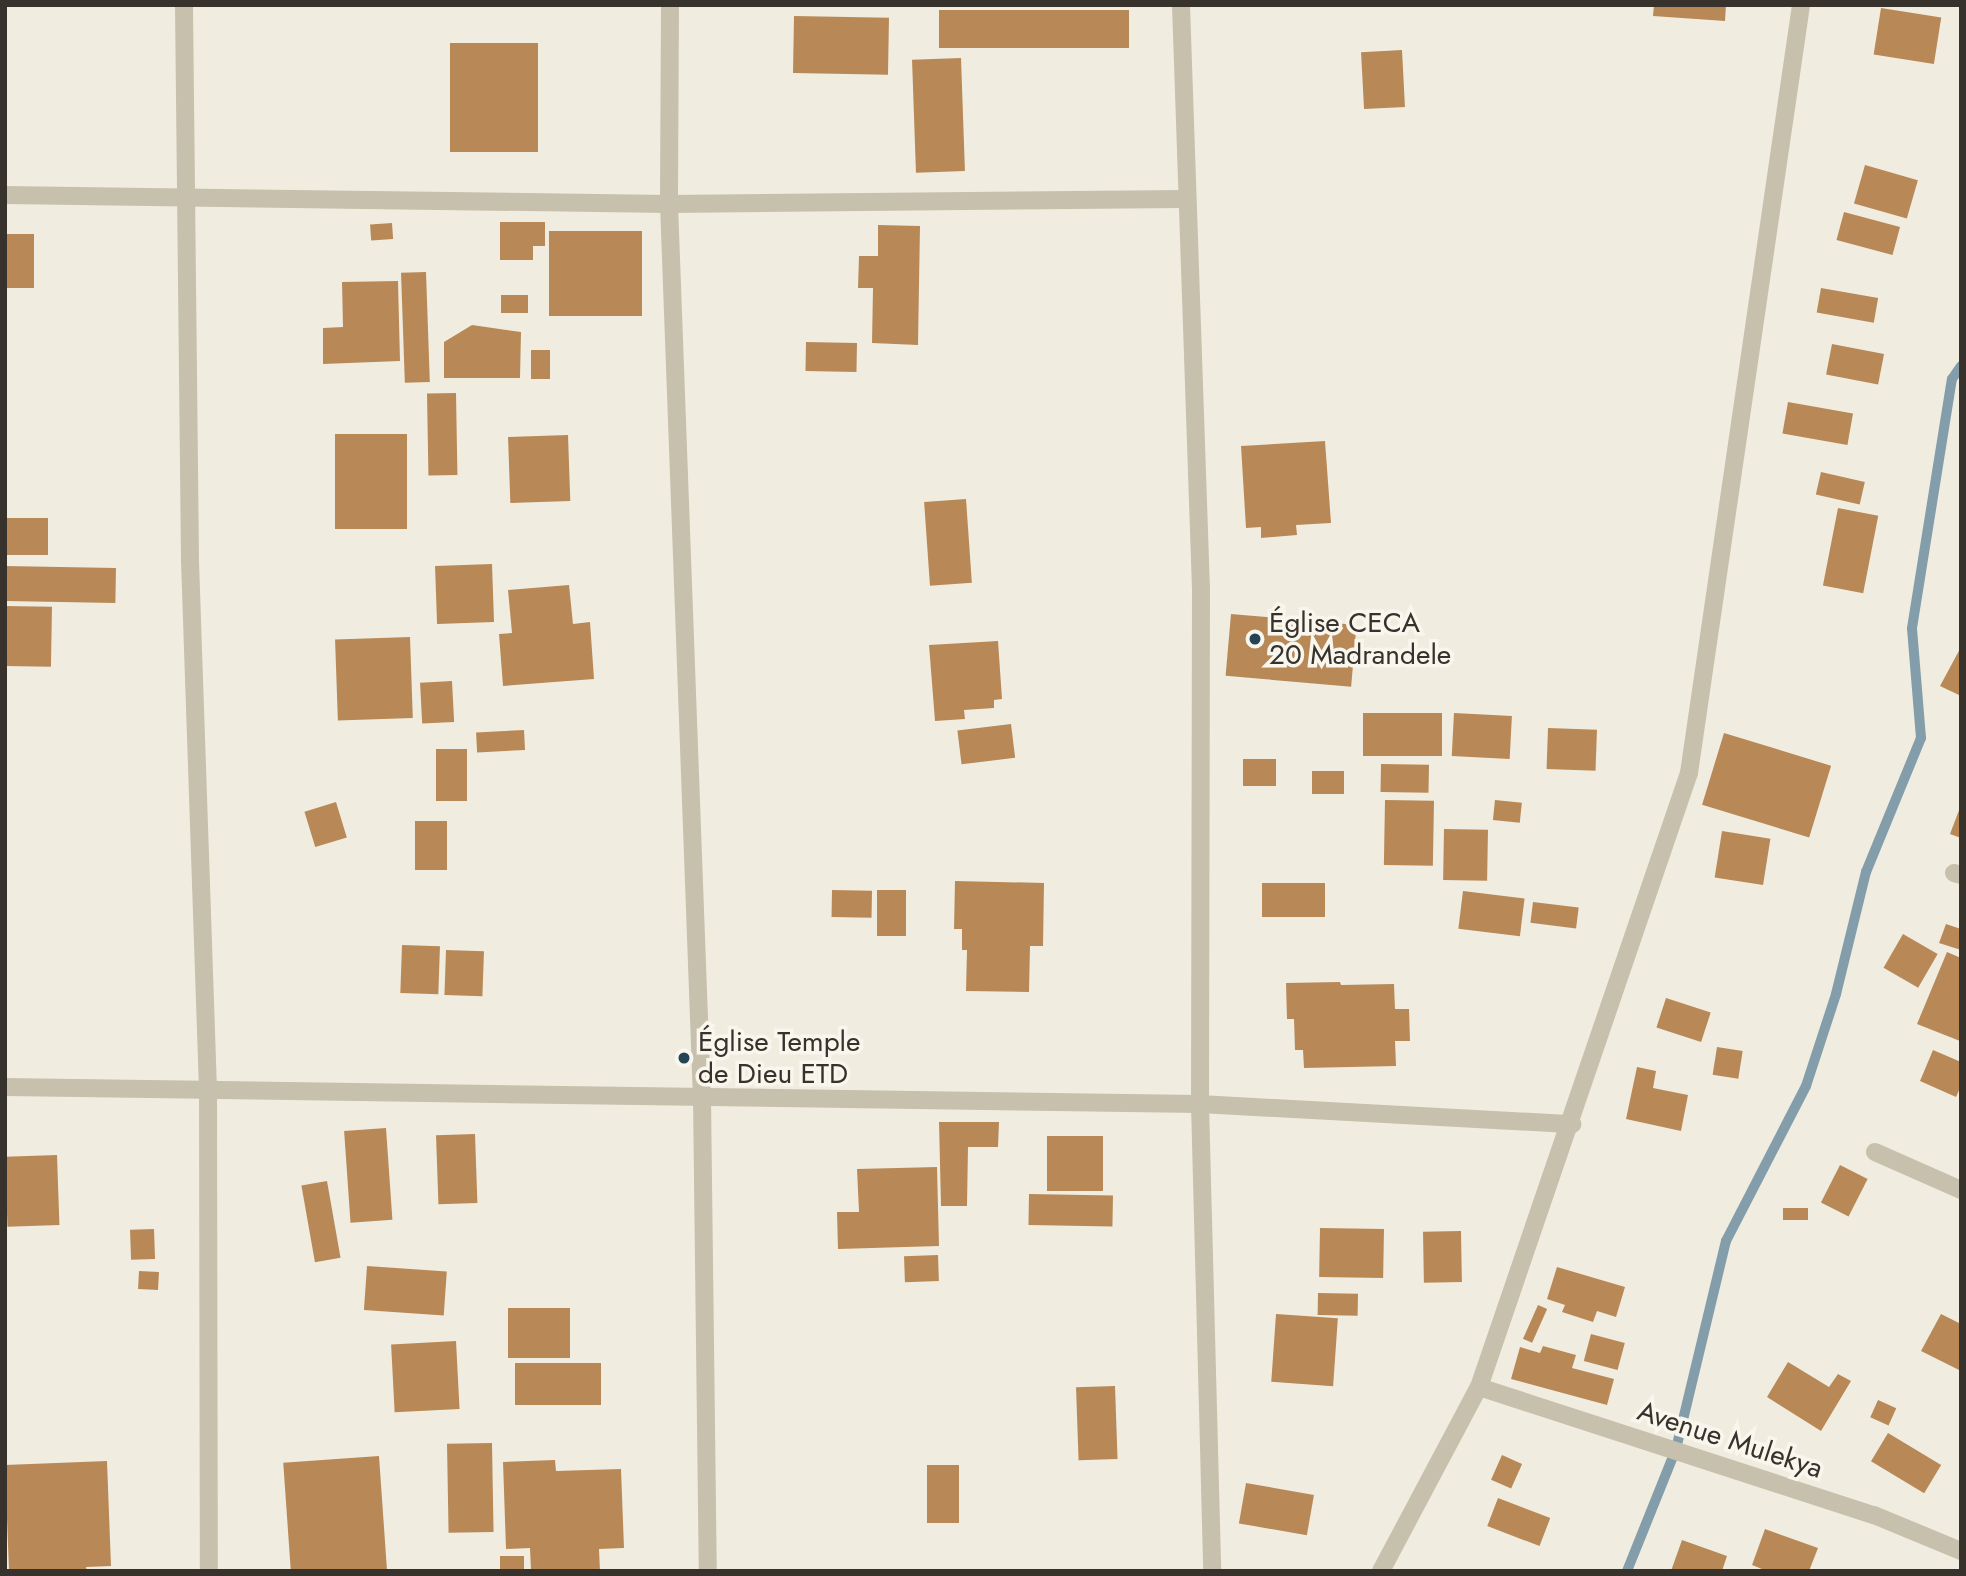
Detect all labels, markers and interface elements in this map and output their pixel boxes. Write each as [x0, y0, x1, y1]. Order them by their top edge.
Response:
place label: Église CECA 20 Madrandele [1269, 606, 1451, 672]
marker: Église CECA 20 Madrandele [1247, 631, 1263, 647]
place label: Église Temple de Dieu ETD [698, 1025, 860, 1091]
marker: Église Temple de Dieu ETD [676, 1050, 692, 1066]
street label: Avenue Mulekya [1633, 1394, 1827, 1486]

